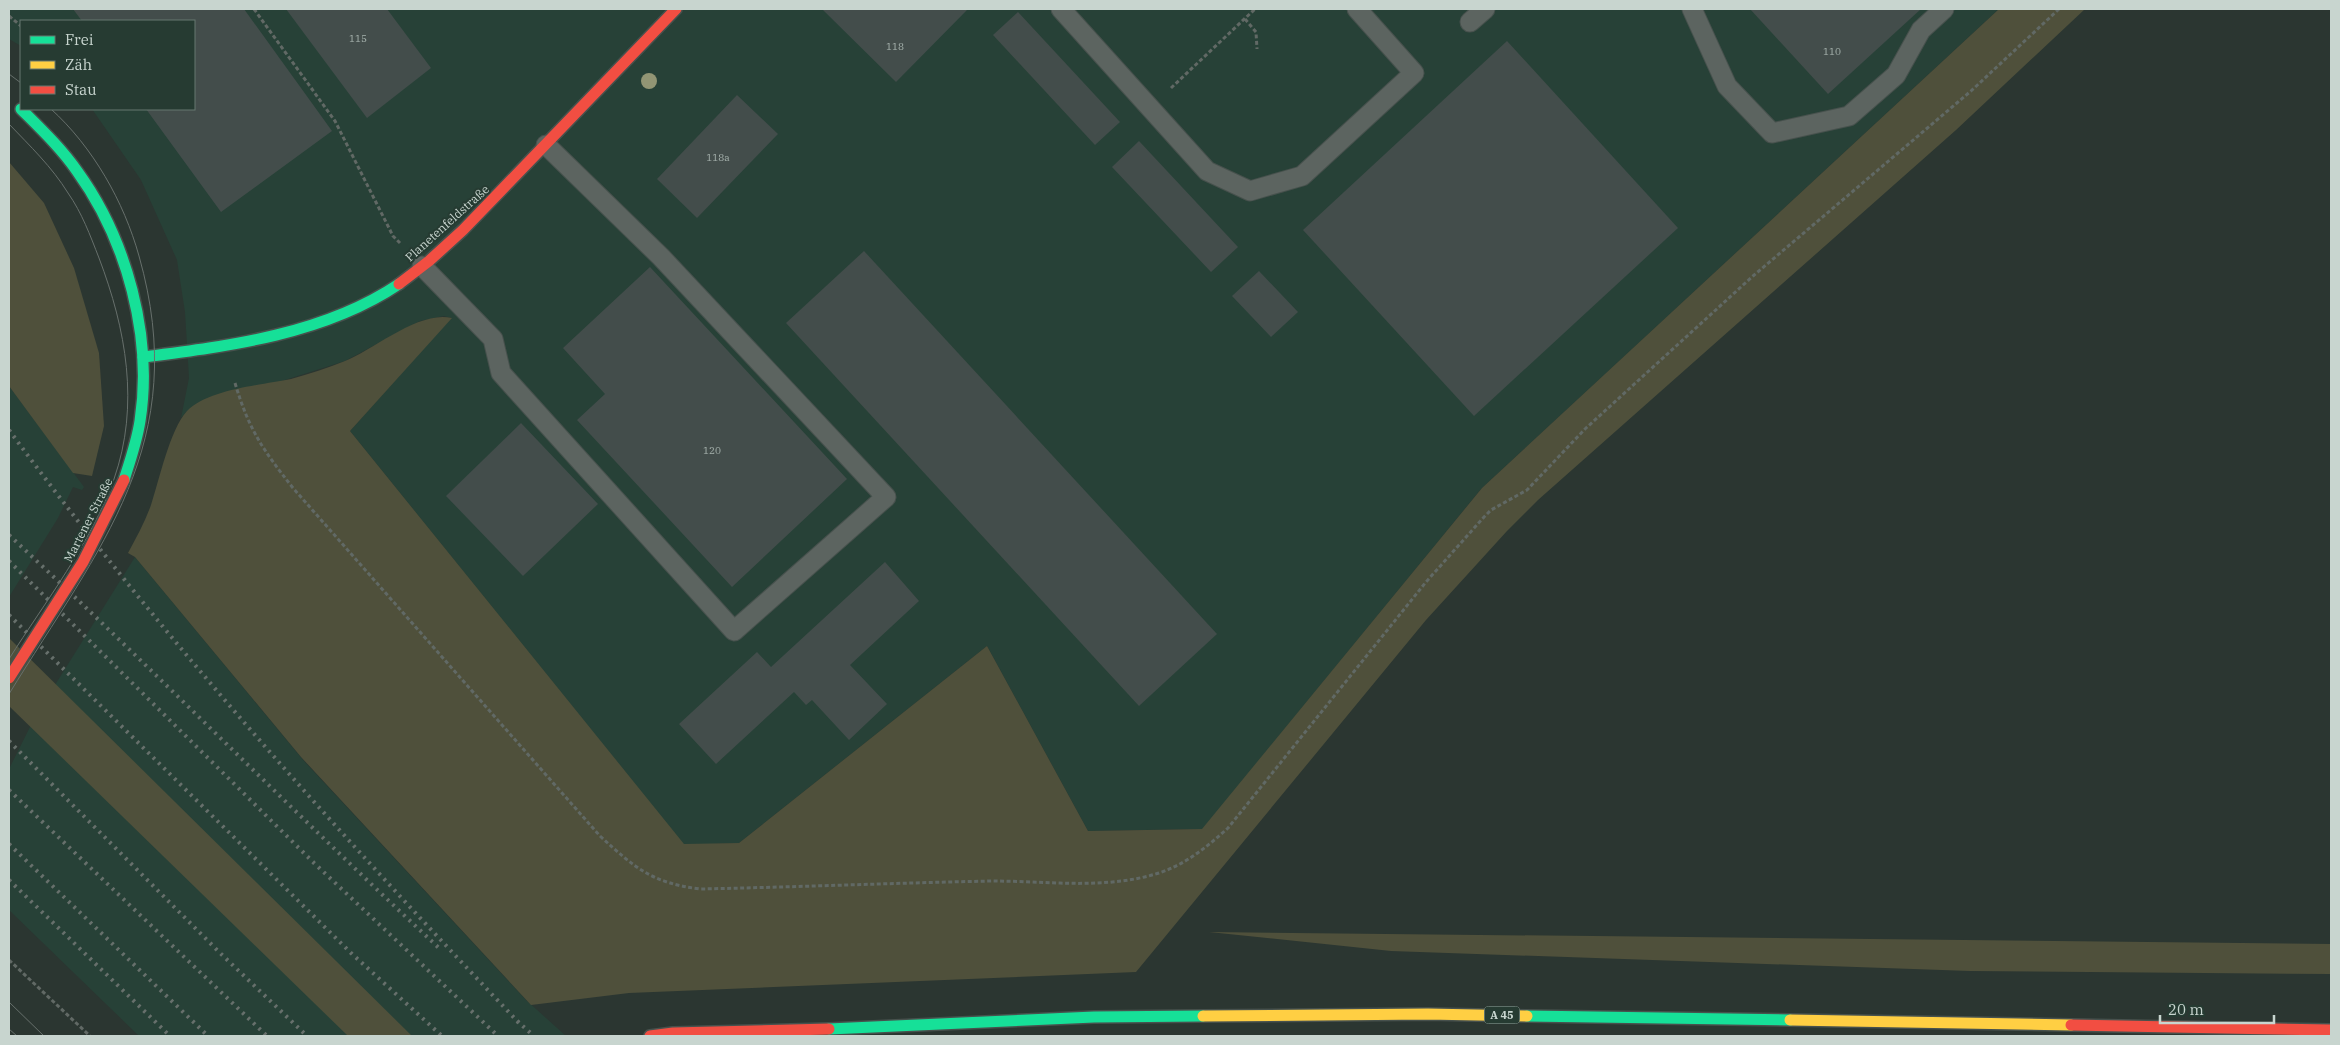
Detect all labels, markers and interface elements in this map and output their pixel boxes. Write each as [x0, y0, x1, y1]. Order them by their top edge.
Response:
legend [20, 20, 195, 110]
text: Frei [65, 30, 94, 49]
house number: 115 [349, 32, 367, 45]
house number: 118 [886, 40, 904, 53]
house number: 110 [1823, 45, 1841, 58]
text: Zäh [65, 55, 92, 74]
text: Stau [65, 80, 97, 99]
house number: 118a [706, 151, 730, 164]
street label: Planetenfeldstraße [402, 181, 492, 265]
house number: 120 [703, 444, 721, 457]
street label: Martener Straße [60, 475, 116, 565]
scale bar [2160, 992, 2274, 1024]
text: 20 m [2168, 1000, 2204, 1019]
road number: A 45 [1484, 1006, 1520, 1024]

